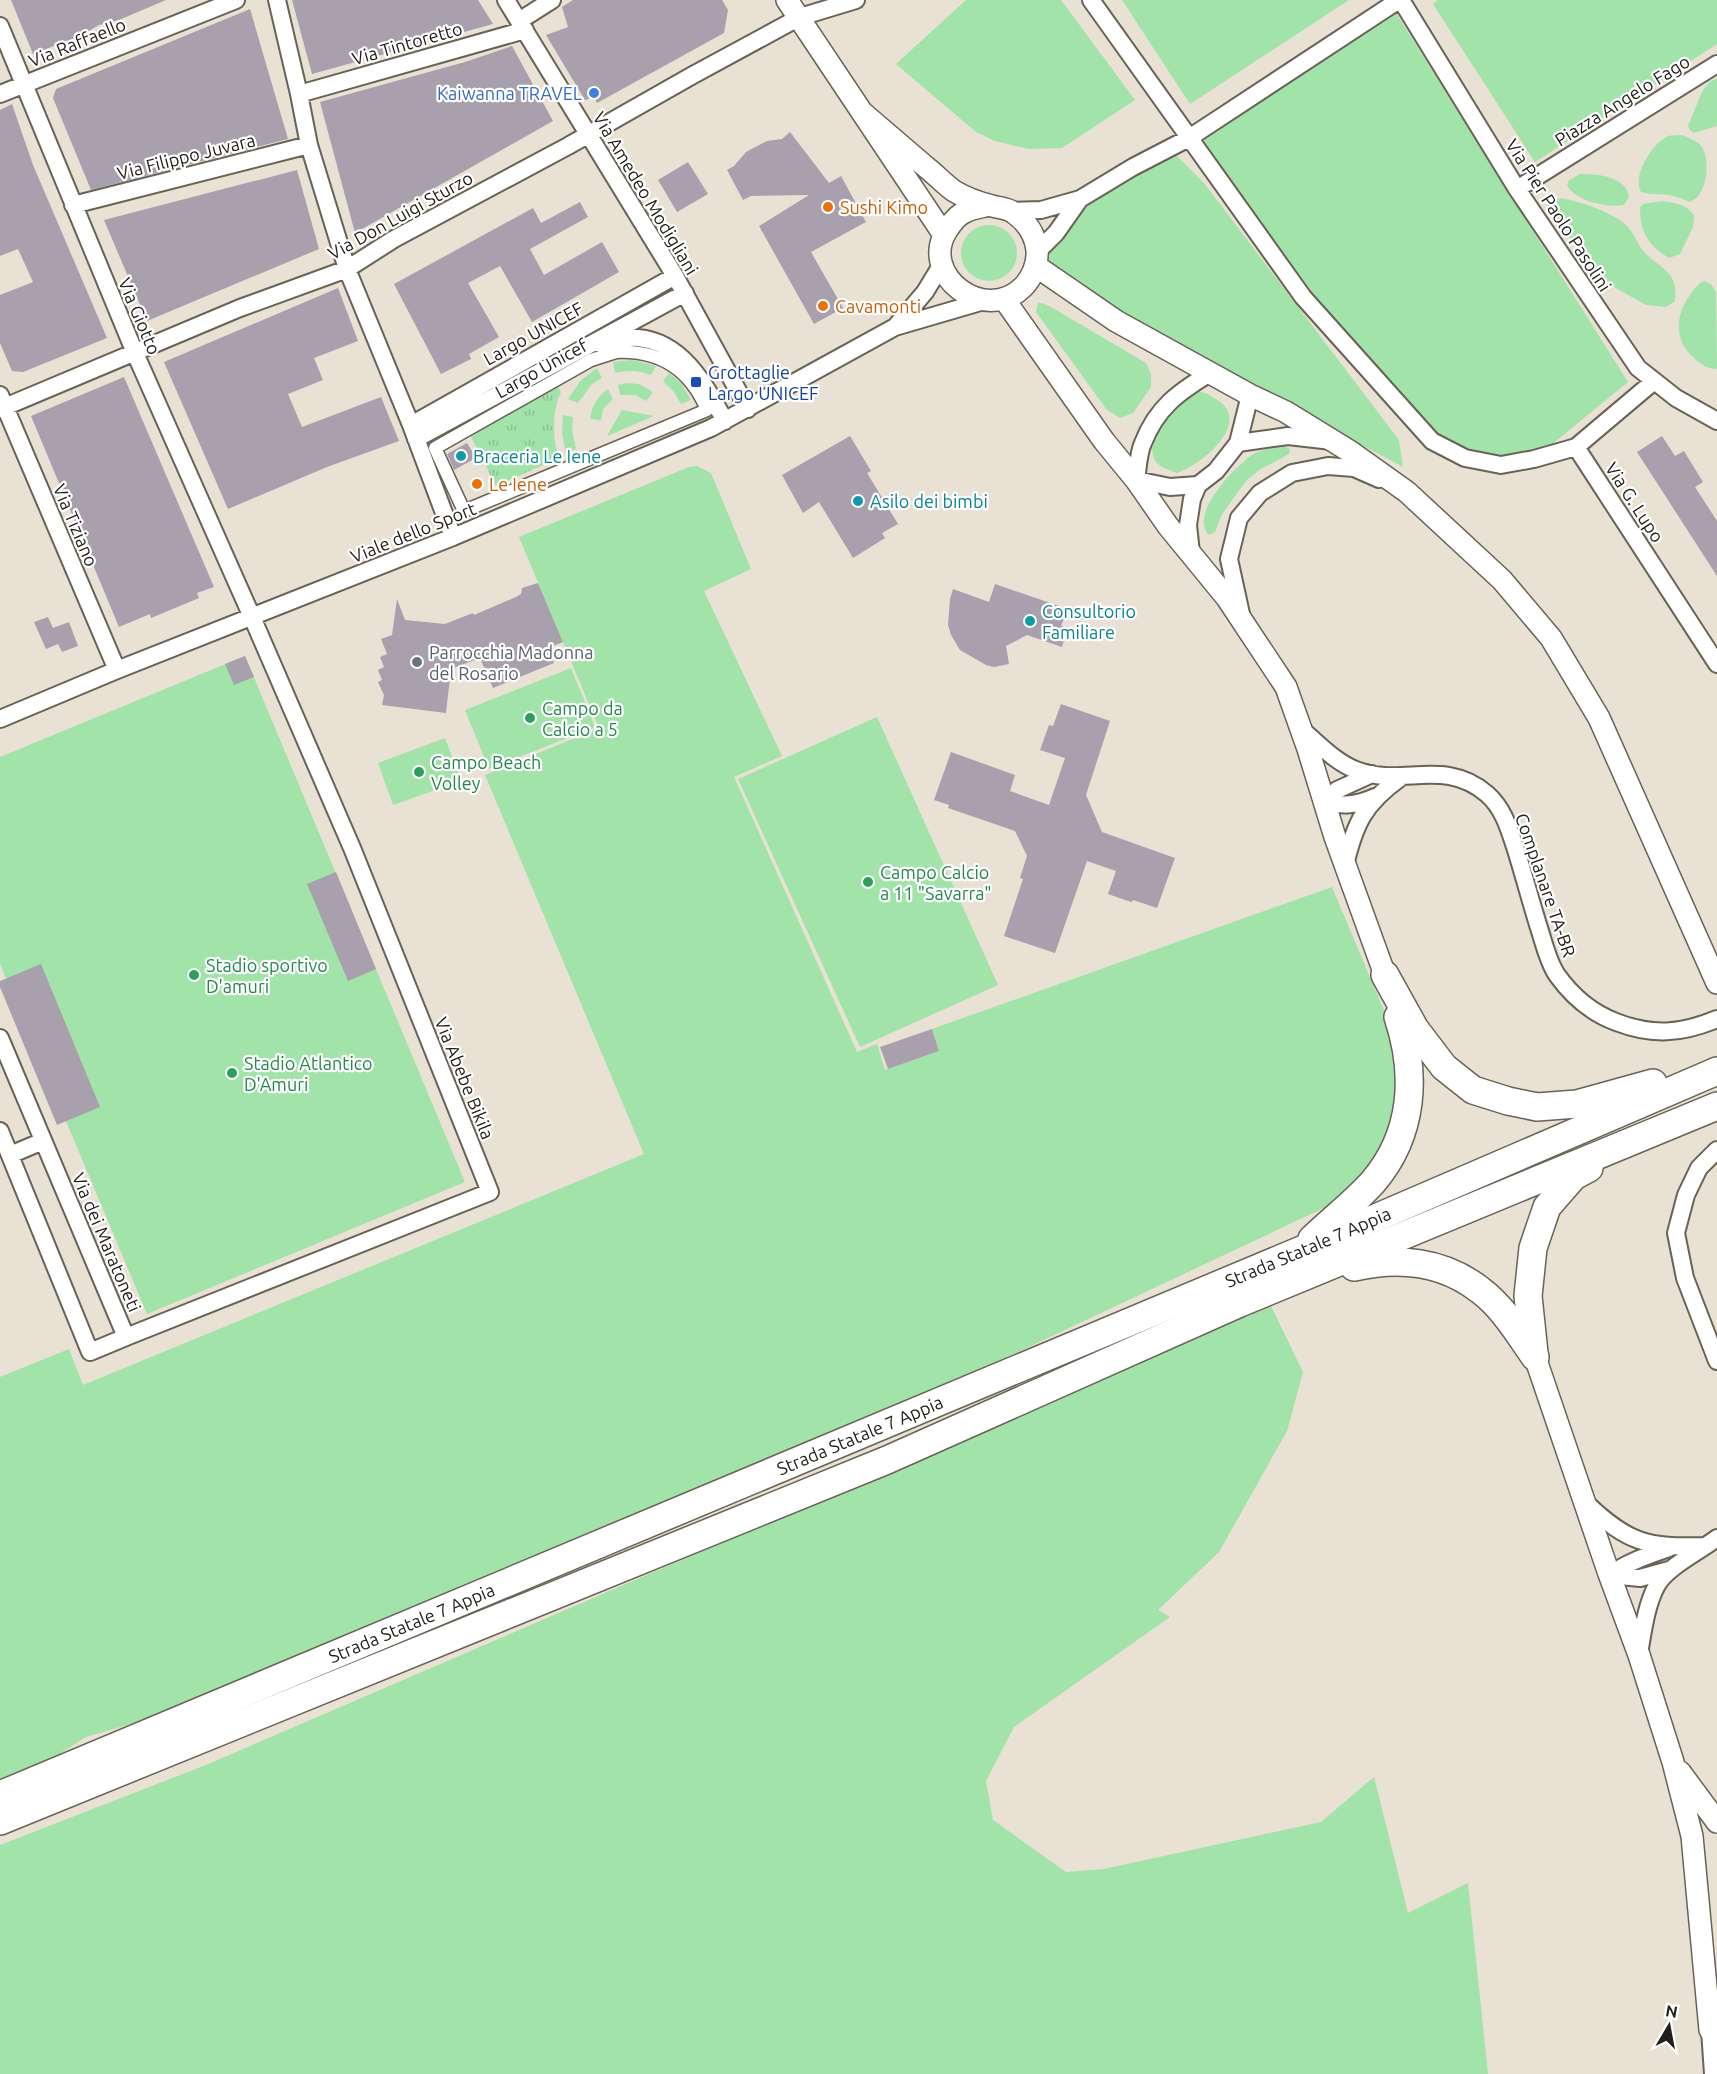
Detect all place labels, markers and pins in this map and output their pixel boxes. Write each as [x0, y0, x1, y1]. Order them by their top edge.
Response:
place label: Kaiwanna TRAVEL [437, 83, 582, 103]
marker: Kaiwanna TRAVEL [587, 86, 601, 100]
place label: Sushi Kimo [840, 197, 928, 217]
marker: Sushi Kimo [821, 200, 835, 214]
place label: Cavamonti [835, 296, 921, 316]
marker: Cavamonti [816, 299, 830, 313]
place label: Grottaglie Largo UNICEF [708, 362, 819, 403]
marker: Grottaglie Largo UNICEF [689, 375, 703, 389]
place label: Braceria Le Iene [473, 446, 601, 466]
marker: Braceria Le Iene [454, 449, 468, 463]
place label: Le Iene [489, 474, 547, 494]
marker: Le Iene [470, 477, 484, 491]
place label: Asilo dei bimbi [870, 491, 988, 511]
marker: Asilo dei bimbi [851, 494, 865, 508]
place label: Consultorio Familiare [1042, 601, 1136, 642]
marker: Consultorio Familiare [1023, 614, 1037, 628]
place label: Parrocchia Madonna del Rosario [429, 642, 593, 683]
marker: Parrocchia Madonna del Rosario [410, 655, 424, 669]
place label: Campo da Calcio a 5 [542, 698, 623, 739]
marker: Campo da Calcio a 5 [523, 711, 537, 725]
place label: Campo Beach Volley [431, 752, 541, 793]
marker: Campo Beach Volley [412, 765, 426, 779]
place label: Campo Calcio a 11 "Savarra" [880, 862, 992, 903]
marker: Campo Calcio a 11 "Savarra" [861, 875, 875, 889]
place label: Stadio sportivo D'amuri [206, 955, 328, 996]
marker: Stadio sportivo D'amuri [187, 968, 201, 982]
place label: Stadio Atlantico D'Amuri [244, 1053, 373, 1094]
marker: Stadio Atlantico D'Amuri [225, 1066, 239, 1080]

